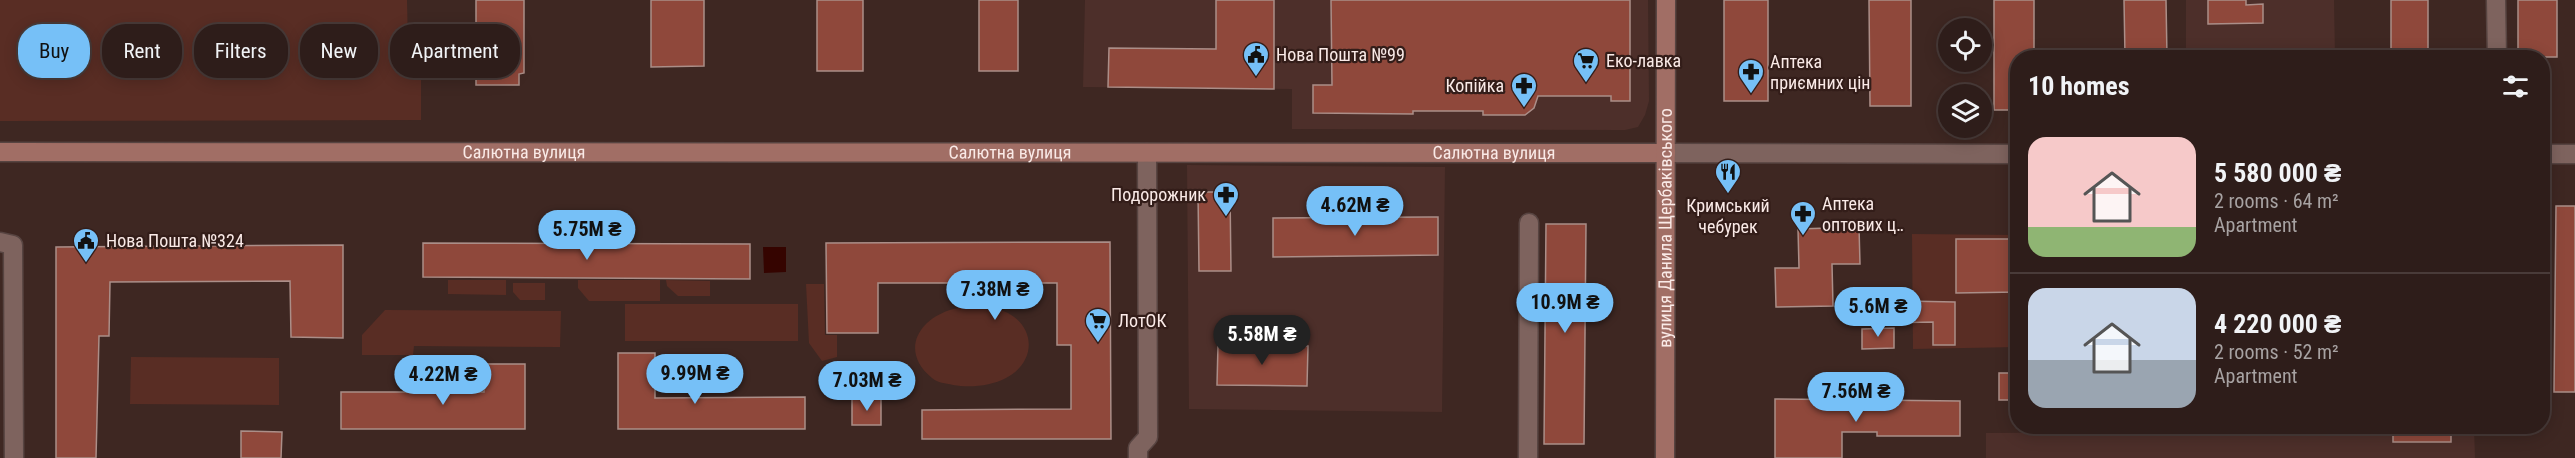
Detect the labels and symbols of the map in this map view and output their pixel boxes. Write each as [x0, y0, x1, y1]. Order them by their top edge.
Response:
public building icon: Нова Пошта №99 [1241, 40, 1271, 78]
place label: Нова Пошта №99 [1276, 44, 1405, 65]
supermarket icon: Еко-лавка [1571, 46, 1601, 84]
place label: Еко-лавка [1606, 50, 1681, 71]
place label: Аптека приємних цін [1770, 51, 1870, 93]
pharmacy icon: Аптека приємних цін [1736, 57, 1766, 95]
pharmacy icon: Копійка [1509, 71, 1539, 109]
place label: Копійка [1445, 75, 1504, 96]
street label: вулиця Данила Щербаківського [1654, 108, 1676, 348]
street label: Салютна вулиця [462, 141, 586, 162]
street label: Салютна вулиця [948, 142, 1072, 163]
street label: Салютна вулиця [1432, 142, 1556, 163]
restaurant icon: Кримський чебурек [1713, 157, 1743, 195]
pharmacy icon: Подорожник [1211, 180, 1241, 218]
place label: Подорожник [1111, 184, 1206, 205]
pin: 4.62M ₴ [1300, 186, 1410, 237]
place label: Аптека оптових ц‥ [1822, 193, 1904, 235]
place label: Кримський чебурек [1686, 195, 1770, 237]
pharmacy icon: Аптека оптових ц‥ [1788, 199, 1818, 237]
pin: 5.75M ₴ [532, 210, 642, 261]
public building icon: Нова Пошта №324 [71, 226, 101, 264]
place label: Нова Пошта №324 [106, 230, 244, 251]
pin: 7.38M ₴ [940, 270, 1050, 321]
pin: 10.9M ₴ [1510, 283, 1620, 334]
pin: 5.6M ₴ [1829, 287, 1927, 338]
supermarket icon: ЛотОК [1083, 306, 1113, 344]
place label: ЛотОК [1118, 310, 1167, 331]
pin: 5.58M ₴ [1207, 315, 1317, 366]
pin: 9.99M ₴ [640, 354, 750, 405]
pin: 4.22M ₴ [388, 355, 498, 406]
pin: 7.03M ₴ [812, 361, 922, 412]
pin: 7.56M ₴ [1801, 372, 1911, 423]

